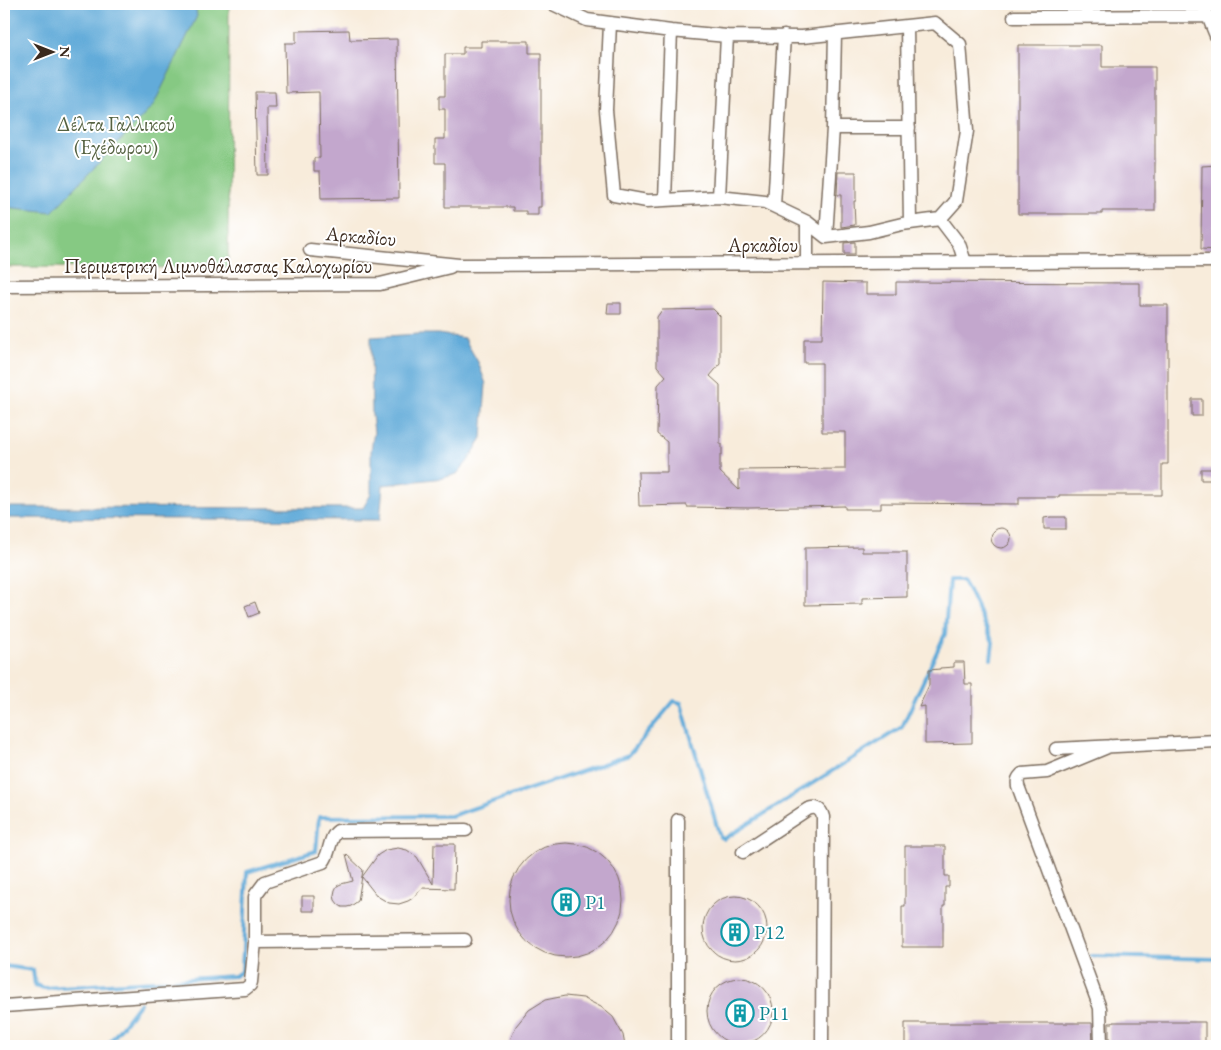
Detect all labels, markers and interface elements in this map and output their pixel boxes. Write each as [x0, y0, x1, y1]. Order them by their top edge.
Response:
north arrow [28, 28, 78, 78]
text: N [56, 46, 74, 58]
park label: Δέλτα Γαλλικού (Εχέδωρου) [57, 111, 175, 160]
street label: Αρκαδίου [324, 220, 397, 252]
street label: Αρκαδίου [727, 232, 798, 258]
street label: Περιμετρική Λιμνοθάλασσας Καλοχωρίου [64, 253, 372, 279]
building icon: P1 [551, 887, 581, 917]
place label: P1 [585, 889, 606, 915]
building icon: P12 [720, 917, 750, 947]
place label: P12 [754, 919, 785, 945]
building icon: P11 [725, 998, 755, 1028]
place label: P11 [759, 1000, 789, 1026]

